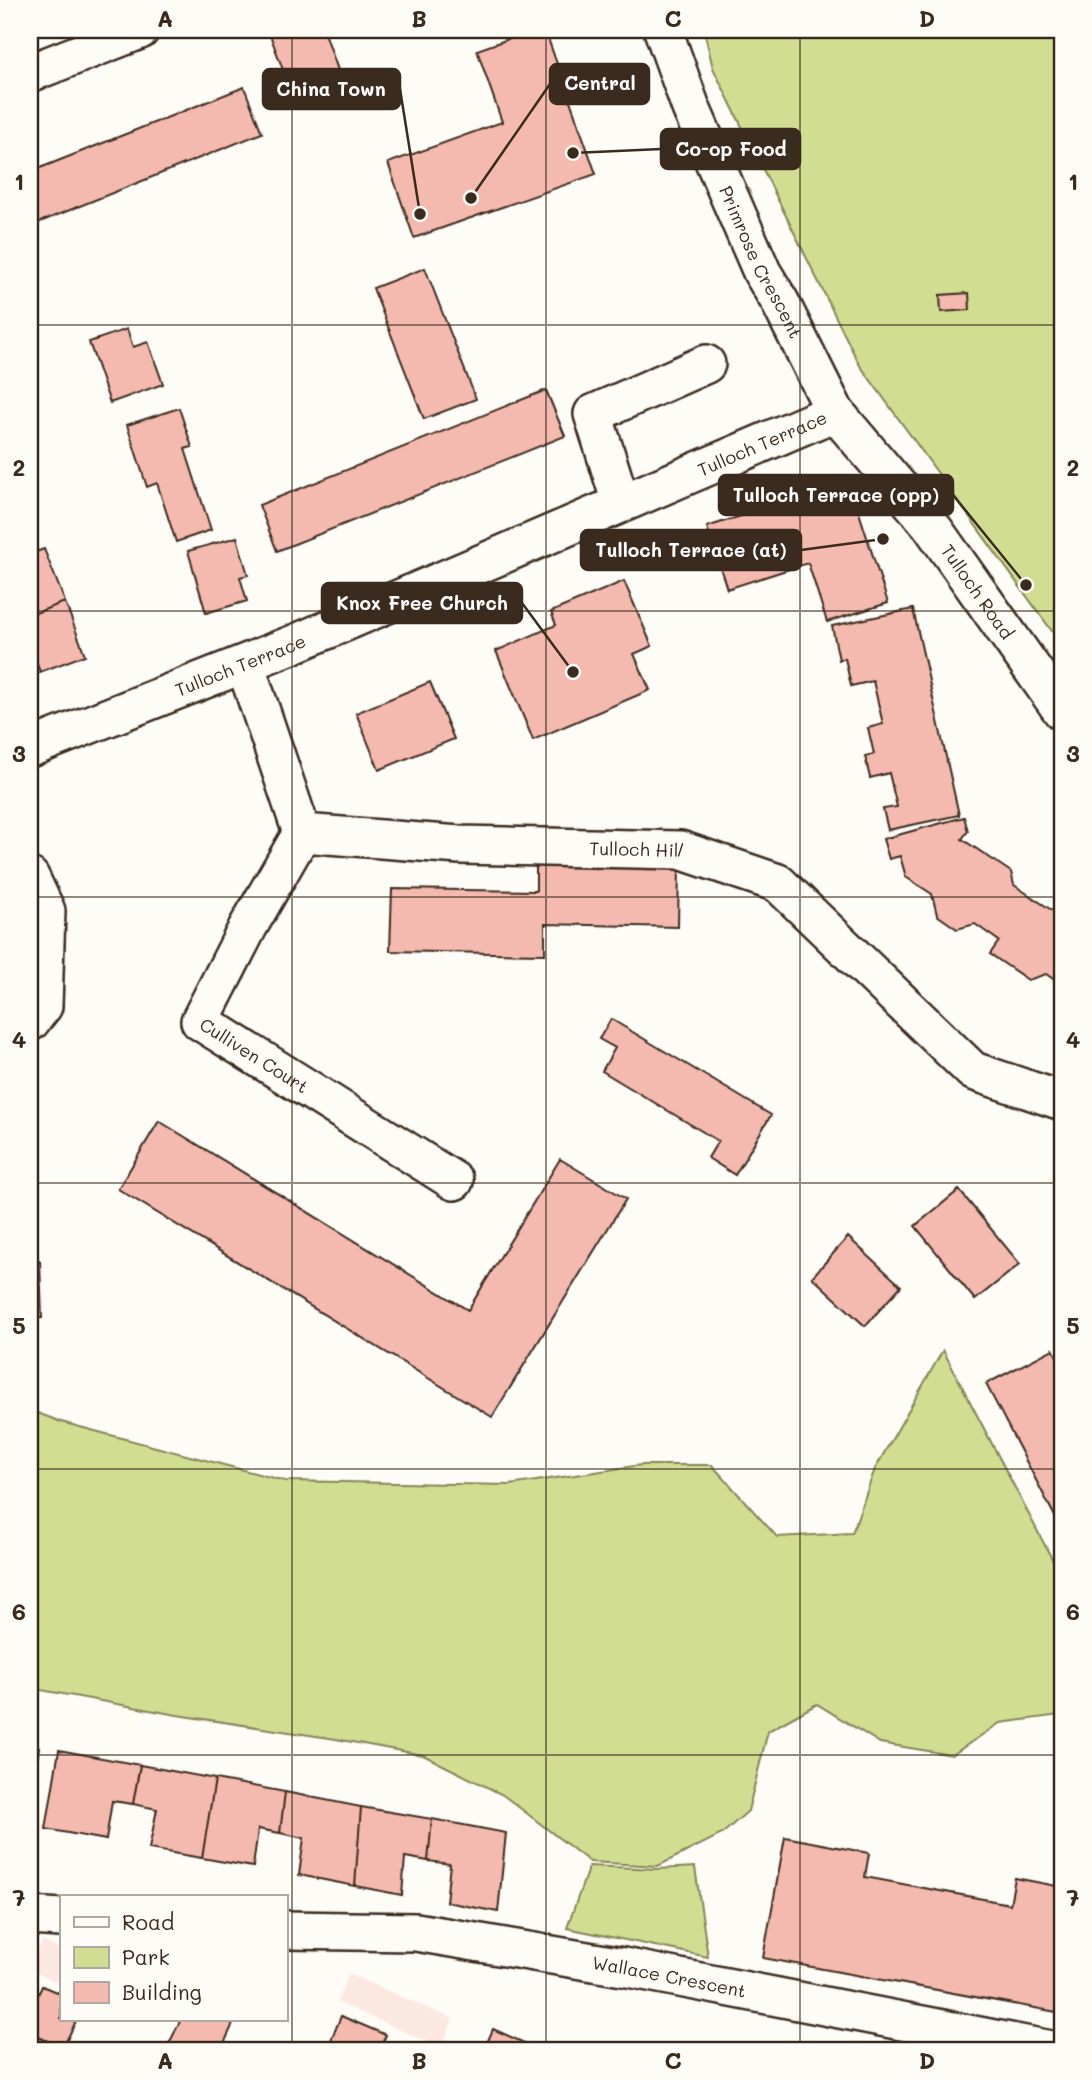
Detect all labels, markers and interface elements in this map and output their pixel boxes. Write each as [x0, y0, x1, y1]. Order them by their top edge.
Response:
text: A [157, 3, 173, 33]
text: B [411, 3, 427, 33]
text: C [664, 3, 682, 33]
text: D [919, 3, 935, 33]
callout: Central [550, 64, 649, 104]
callout: China Town [263, 69, 400, 109]
text: Central [564, 70, 636, 95]
text: China Town [276, 76, 386, 101]
callout: Co-op Food [661, 129, 800, 169]
text: Co-op Food [675, 136, 787, 161]
text: 1 [14, 166, 24, 196]
text: 1 [1068, 166, 1078, 196]
street label: Primrose Crescent [714, 182, 808, 342]
street label: Tulloch Terrace [694, 405, 830, 482]
text: 2 [13, 452, 25, 482]
text: 2 [1067, 452, 1079, 482]
callout: Tulloch Terrace (opp) [719, 475, 953, 515]
text: Tulloch Terrace (opp) [733, 482, 939, 507]
callout: Tulloch Terrace (at) [581, 530, 801, 570]
text: Tulloch Terrace (at) [595, 537, 787, 562]
street label: Tulloch Road [936, 539, 1019, 644]
callout: Knox Free Church [322, 583, 522, 623]
text: Knox Free Church [336, 590, 508, 615]
street label: Tulloch Terrace [171, 628, 309, 702]
text: 3 [12, 738, 26, 768]
text: 3 [1066, 738, 1080, 768]
street label: Tulloch Hill [589, 836, 687, 862]
street label: Culliven Court [195, 1012, 313, 1098]
text: 4 [12, 1024, 26, 1054]
text: 4 [1066, 1024, 1080, 1054]
text: 5 [12, 1310, 26, 1340]
text: 5 [1066, 1310, 1080, 1340]
text: 6 [12, 1596, 26, 1626]
text: 6 [1066, 1596, 1080, 1626]
text: 7 [13, 1882, 26, 1912]
text: 7 [1067, 1882, 1080, 1912]
legend [60, 1895, 287, 2021]
text: Road [122, 1908, 174, 1935]
text: Park [122, 1943, 170, 1970]
street label: Wallace Crescent [590, 1950, 748, 2003]
text: Building [122, 1978, 202, 2005]
text: A [157, 2045, 173, 2075]
text: B [411, 2045, 427, 2075]
text: C [664, 2045, 682, 2075]
text: D [919, 2045, 935, 2075]

